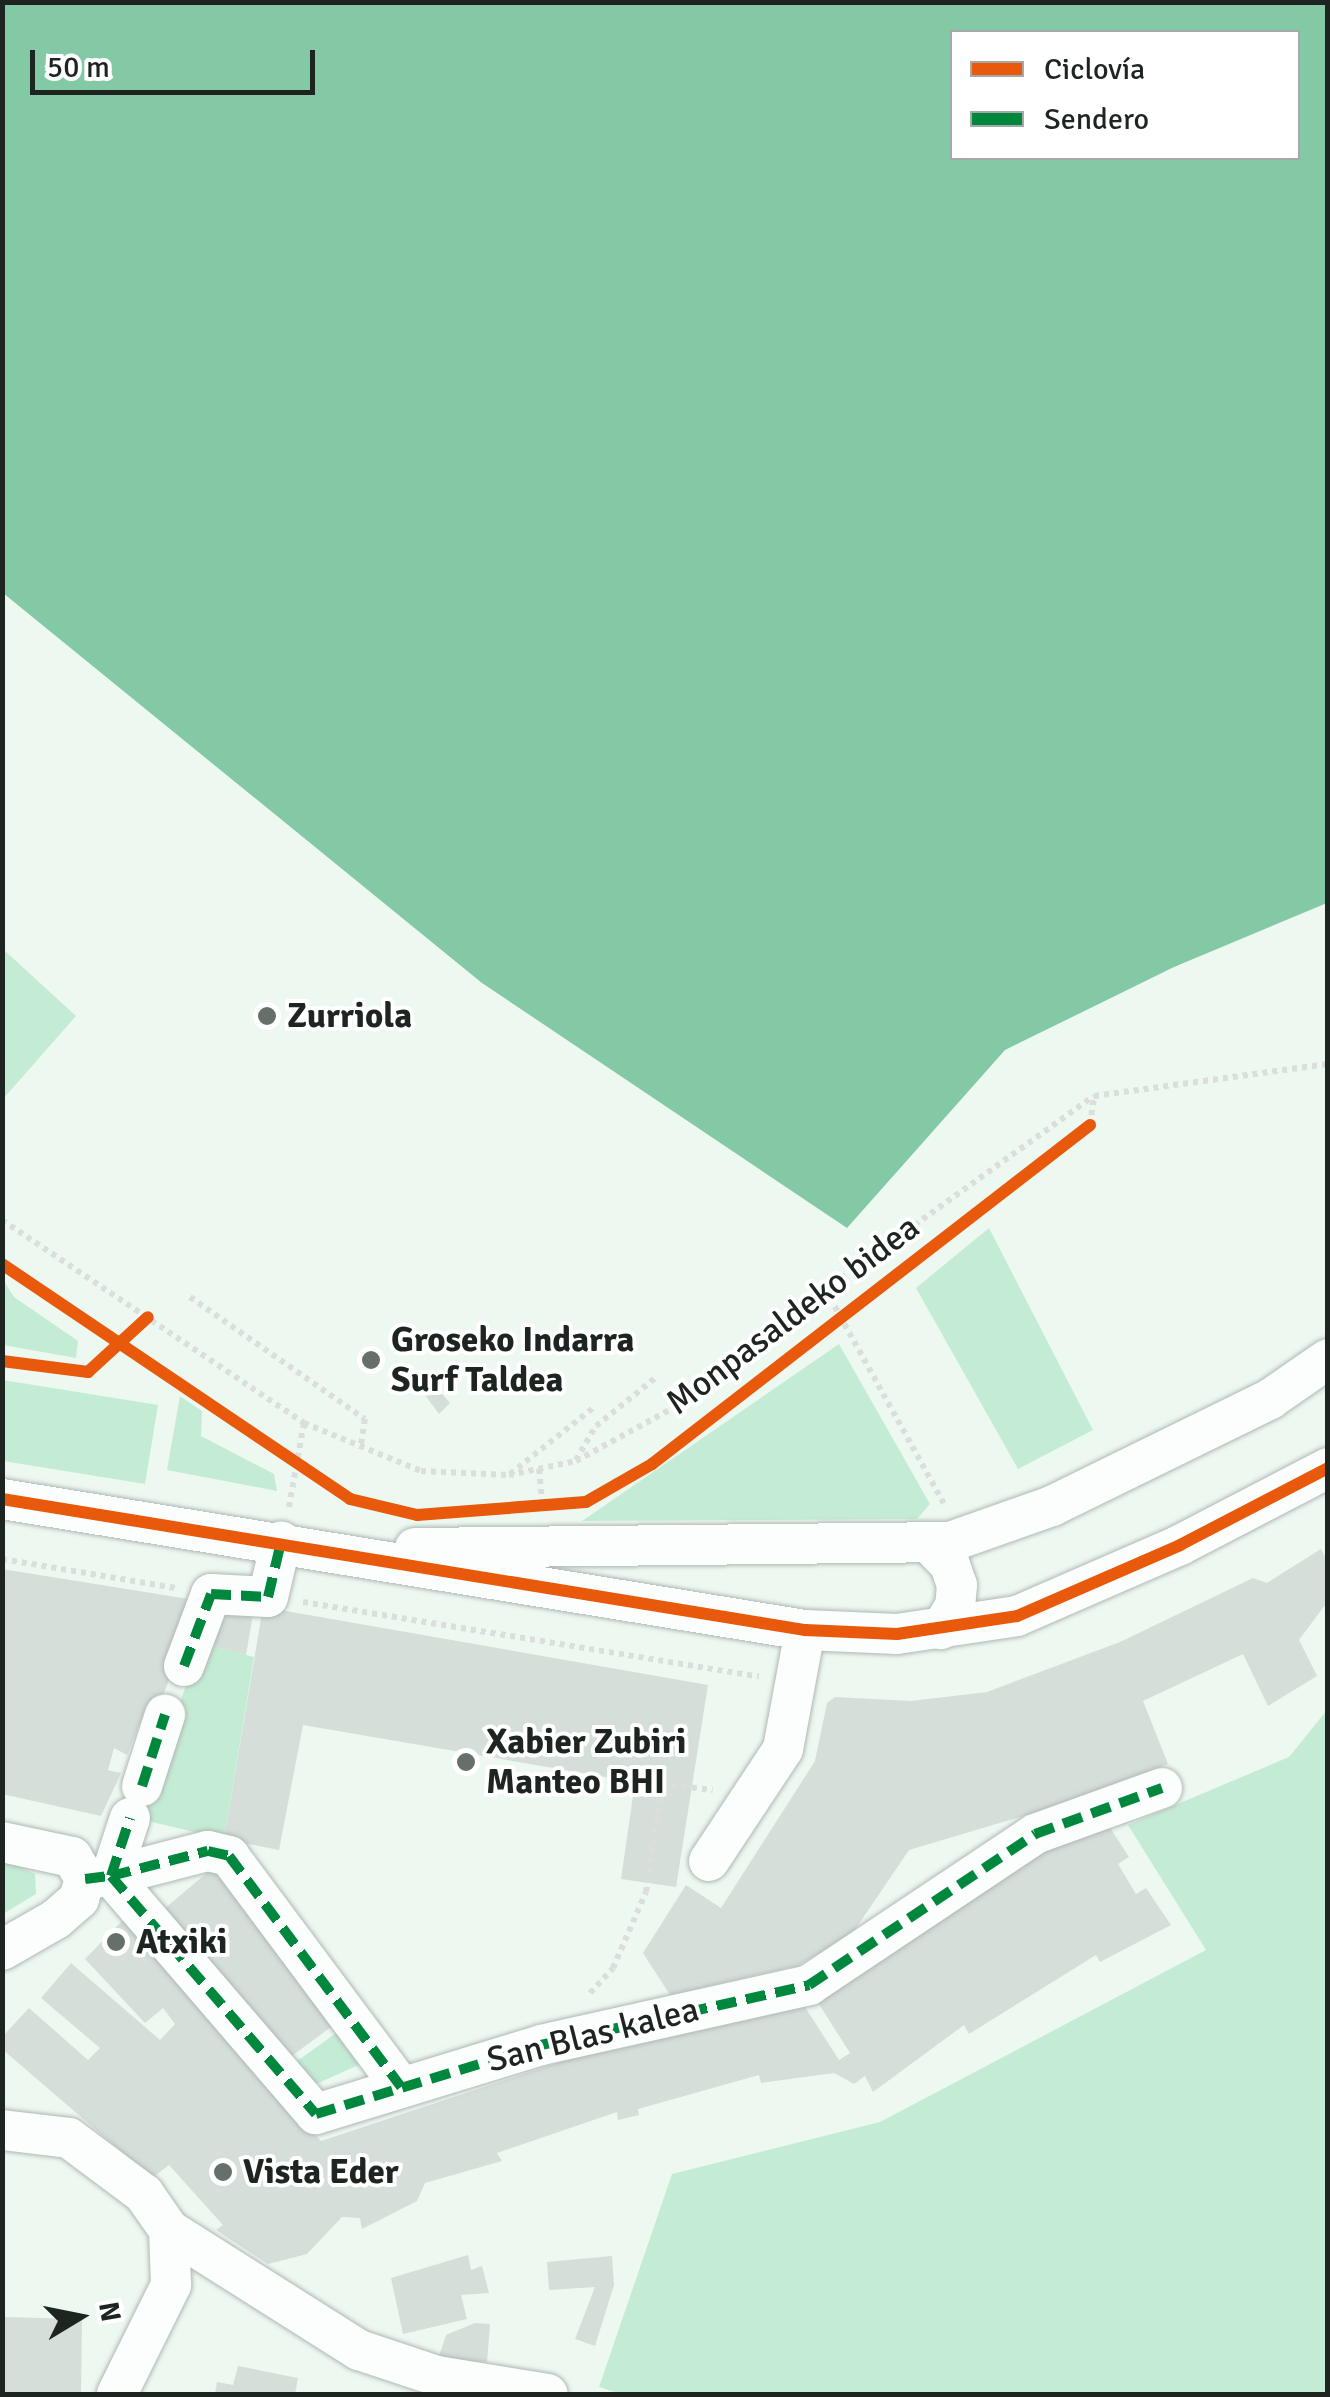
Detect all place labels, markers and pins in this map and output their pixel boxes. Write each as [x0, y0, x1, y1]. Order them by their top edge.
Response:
place label: Zurriola [287, 995, 412, 1037]
marker: Zurriola [256, 1005, 278, 1027]
place label: Groseko Indarra Surf Taldea [391, 1319, 635, 1401]
marker: Groseko Indarra Surf Taldea [360, 1349, 382, 1371]
place label: Xabier Zubiri Manteo BHI [486, 1721, 687, 1803]
marker: Xabier Zubiri Manteo BHI [455, 1751, 477, 1773]
place label: Atxiki [136, 1921, 228, 1963]
marker: Atxiki [105, 1931, 127, 1953]
place label: Vista Eder [243, 2151, 399, 2193]
marker: Vista Eder [212, 2161, 234, 2183]

